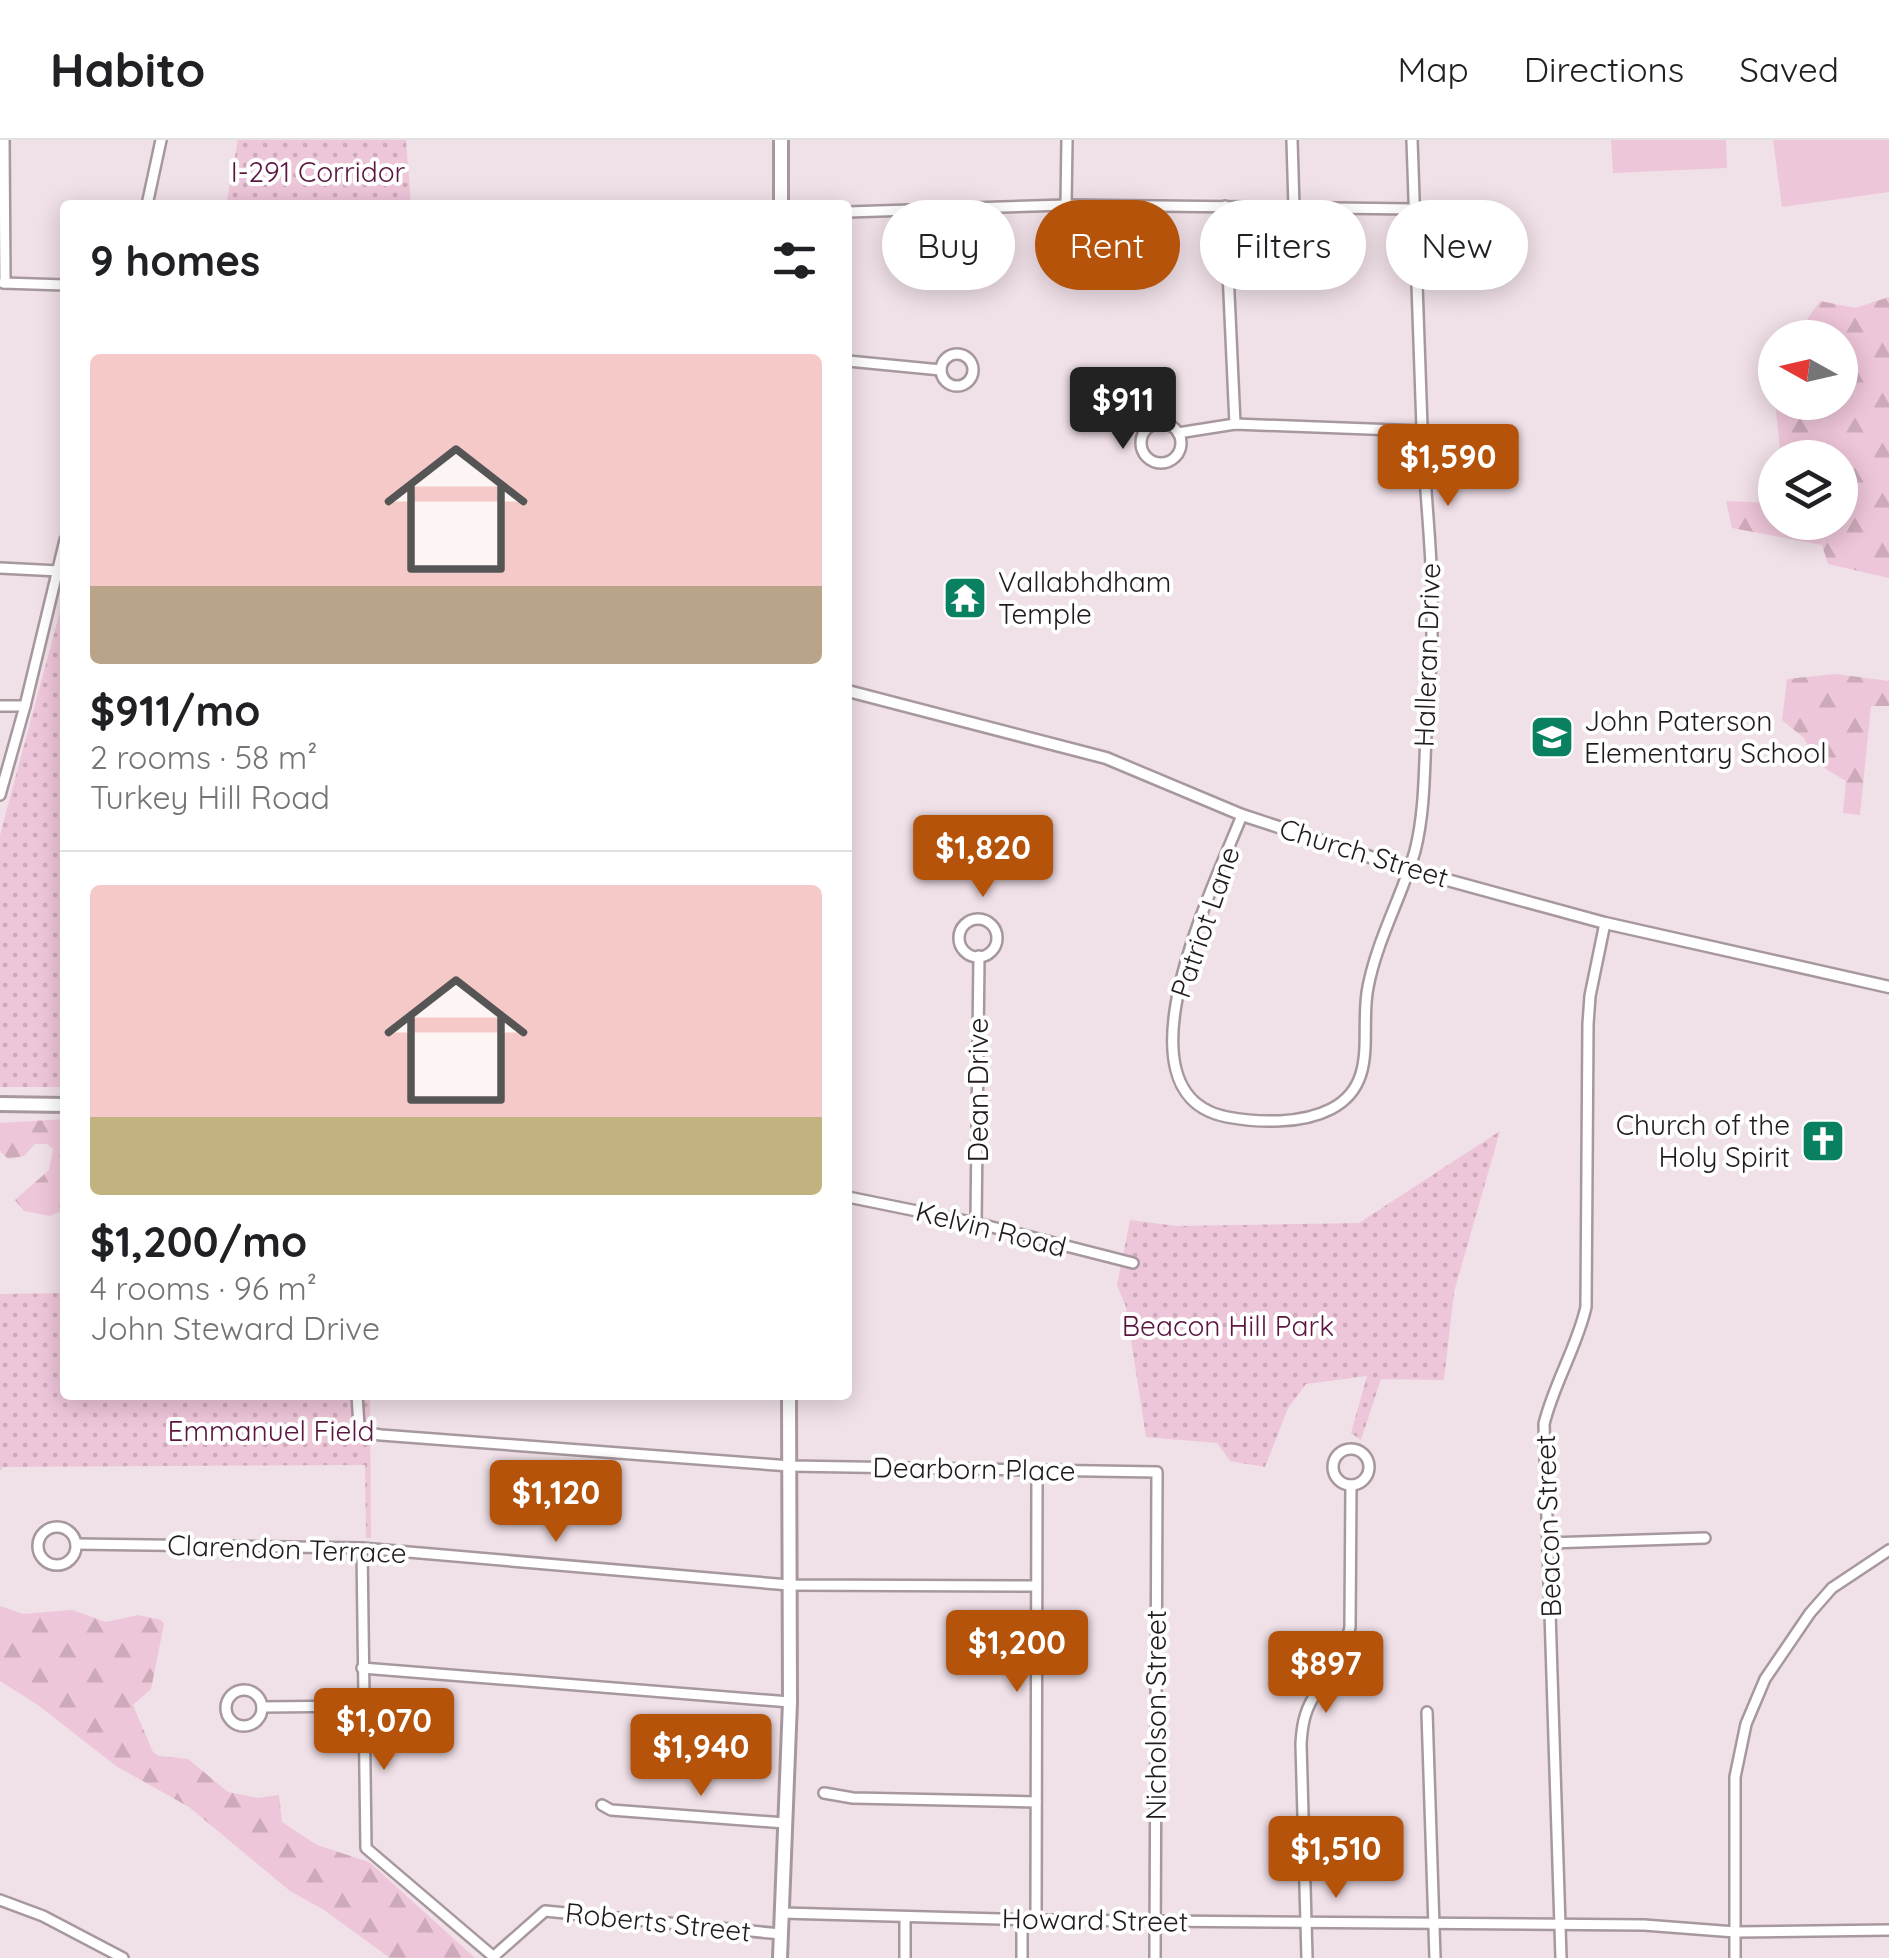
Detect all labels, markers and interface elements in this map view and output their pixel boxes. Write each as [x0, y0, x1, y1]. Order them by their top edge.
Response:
text: Habito [50, 39, 205, 99]
text: Map [1397, 47, 1469, 91]
text: Directions [1524, 47, 1684, 91]
text: Saved [1739, 47, 1839, 91]
park label: I-291 Corridor [231, 154, 406, 189]
chip: Buy [882, 200, 1015, 290]
chip: Rent [1035, 200, 1180, 290]
chip: Filters [1200, 200, 1366, 290]
chip: New [1386, 200, 1528, 290]
icon: filters [767, 233, 822, 288]
text: 9 homes [90, 234, 260, 287]
north arrow [1758, 320, 1858, 420]
map controls [1758, 320, 1858, 540]
pin: $911 [1064, 367, 1182, 452]
text: $911 [1092, 379, 1154, 419]
icon: home [366, 419, 546, 599]
pin: $1,590 [1367, 424, 1529, 509]
text: $1,590 [1400, 436, 1496, 476]
button: layers [1758, 440, 1858, 540]
street label: Halleran Drive [1406, 562, 1447, 748]
place label: Vallabhdham Temple [998, 564, 1171, 631]
temple icon: Vallabhdham Temple [942, 575, 988, 621]
text: $911/mo [90, 684, 260, 737]
place label: John Paterson Elementary School [1584, 703, 1827, 770]
school or university icon: John Paterson Elementary School [1529, 714, 1575, 760]
text: 2 rooms · 58 m² [90, 737, 317, 777]
text: Turkey Hill Road [90, 777, 330, 817]
street label: Church Street [1275, 810, 1453, 895]
pin: $1,820 [902, 815, 1064, 900]
text: $1,820 [935, 827, 1031, 867]
street label: Patriot Lane [1162, 842, 1247, 1002]
icon: home [366, 950, 546, 1130]
street label: Dean Drive [960, 1018, 995, 1162]
place label: Church of the Holy Spirit [1616, 1107, 1790, 1174]
church icon: Church of the Holy Spirit [1800, 1118, 1846, 1164]
street label: Kelvin Road [912, 1193, 1070, 1264]
text: $1,200/mo [90, 1215, 307, 1268]
text: 4 rooms · 96 m² [90, 1268, 317, 1308]
text: John Steward Drive [90, 1308, 380, 1348]
park label: Beacon Hill Park [1122, 1308, 1334, 1343]
park label: Emmanuel Field [168, 1413, 374, 1448]
street label: Beacon Street [1527, 1434, 1568, 1618]
street label: Dearborn Place [872, 1449, 1076, 1488]
pin: $1,120 [475, 1460, 637, 1545]
text: $1,120 [512, 1472, 600, 1512]
street label: Clarendon Terrace [167, 1527, 407, 1570]
pin: $1,200 [936, 1610, 1098, 1695]
street label: Nicholson Street [1138, 1610, 1173, 1820]
text: $1,200 [968, 1622, 1066, 1662]
pin: $897 [1267, 1631, 1385, 1716]
text: $897 [1290, 1643, 1362, 1683]
pin: $1,070 [303, 1688, 465, 1773]
text: $1,070 [336, 1700, 432, 1740]
pin: $1,940 [620, 1714, 782, 1799]
text: $1,940 [653, 1726, 750, 1766]
pin: $1,510 [1255, 1816, 1417, 1901]
text: $1,510 [1291, 1828, 1381, 1868]
street label: Roberts Street [564, 1894, 753, 1949]
street label: Howard Street [1001, 1900, 1189, 1939]

